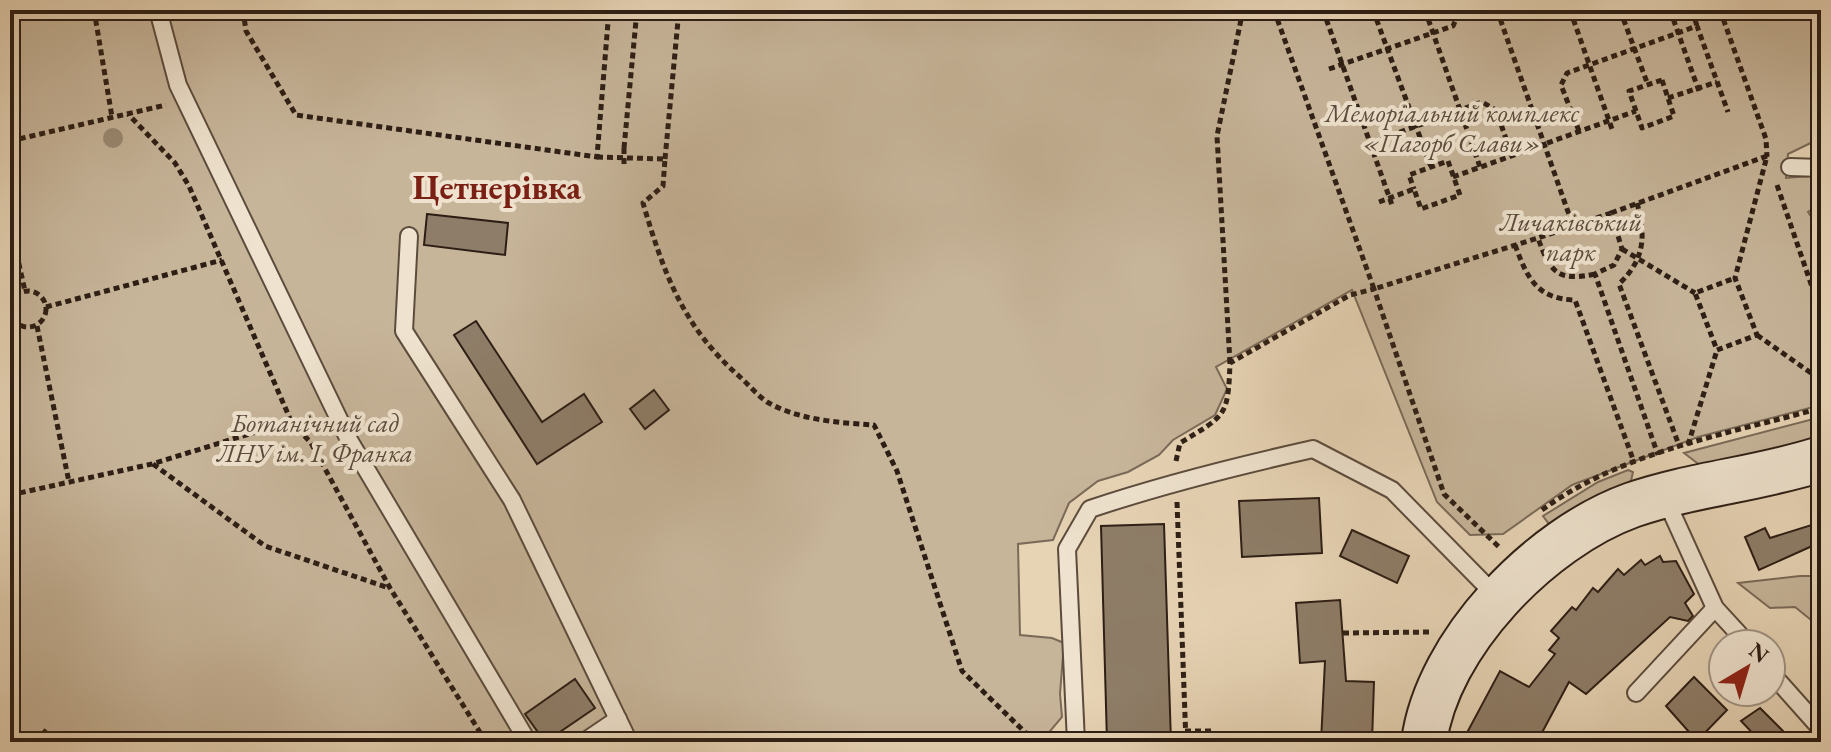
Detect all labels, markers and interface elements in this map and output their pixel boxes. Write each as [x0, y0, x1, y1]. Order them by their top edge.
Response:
park label: Меморіальний комплекс «Пагорб Слави» [1323, 96, 1580, 160]
district label: Цетнерівка [413, 165, 582, 209]
park label: Личаківський парк [1498, 205, 1642, 269]
park label: Ботанічний сад ЛНУ ім. І. Франка [215, 406, 413, 470]
north arrow [1707, 628, 1787, 708]
text: N [1743, 636, 1775, 670]

